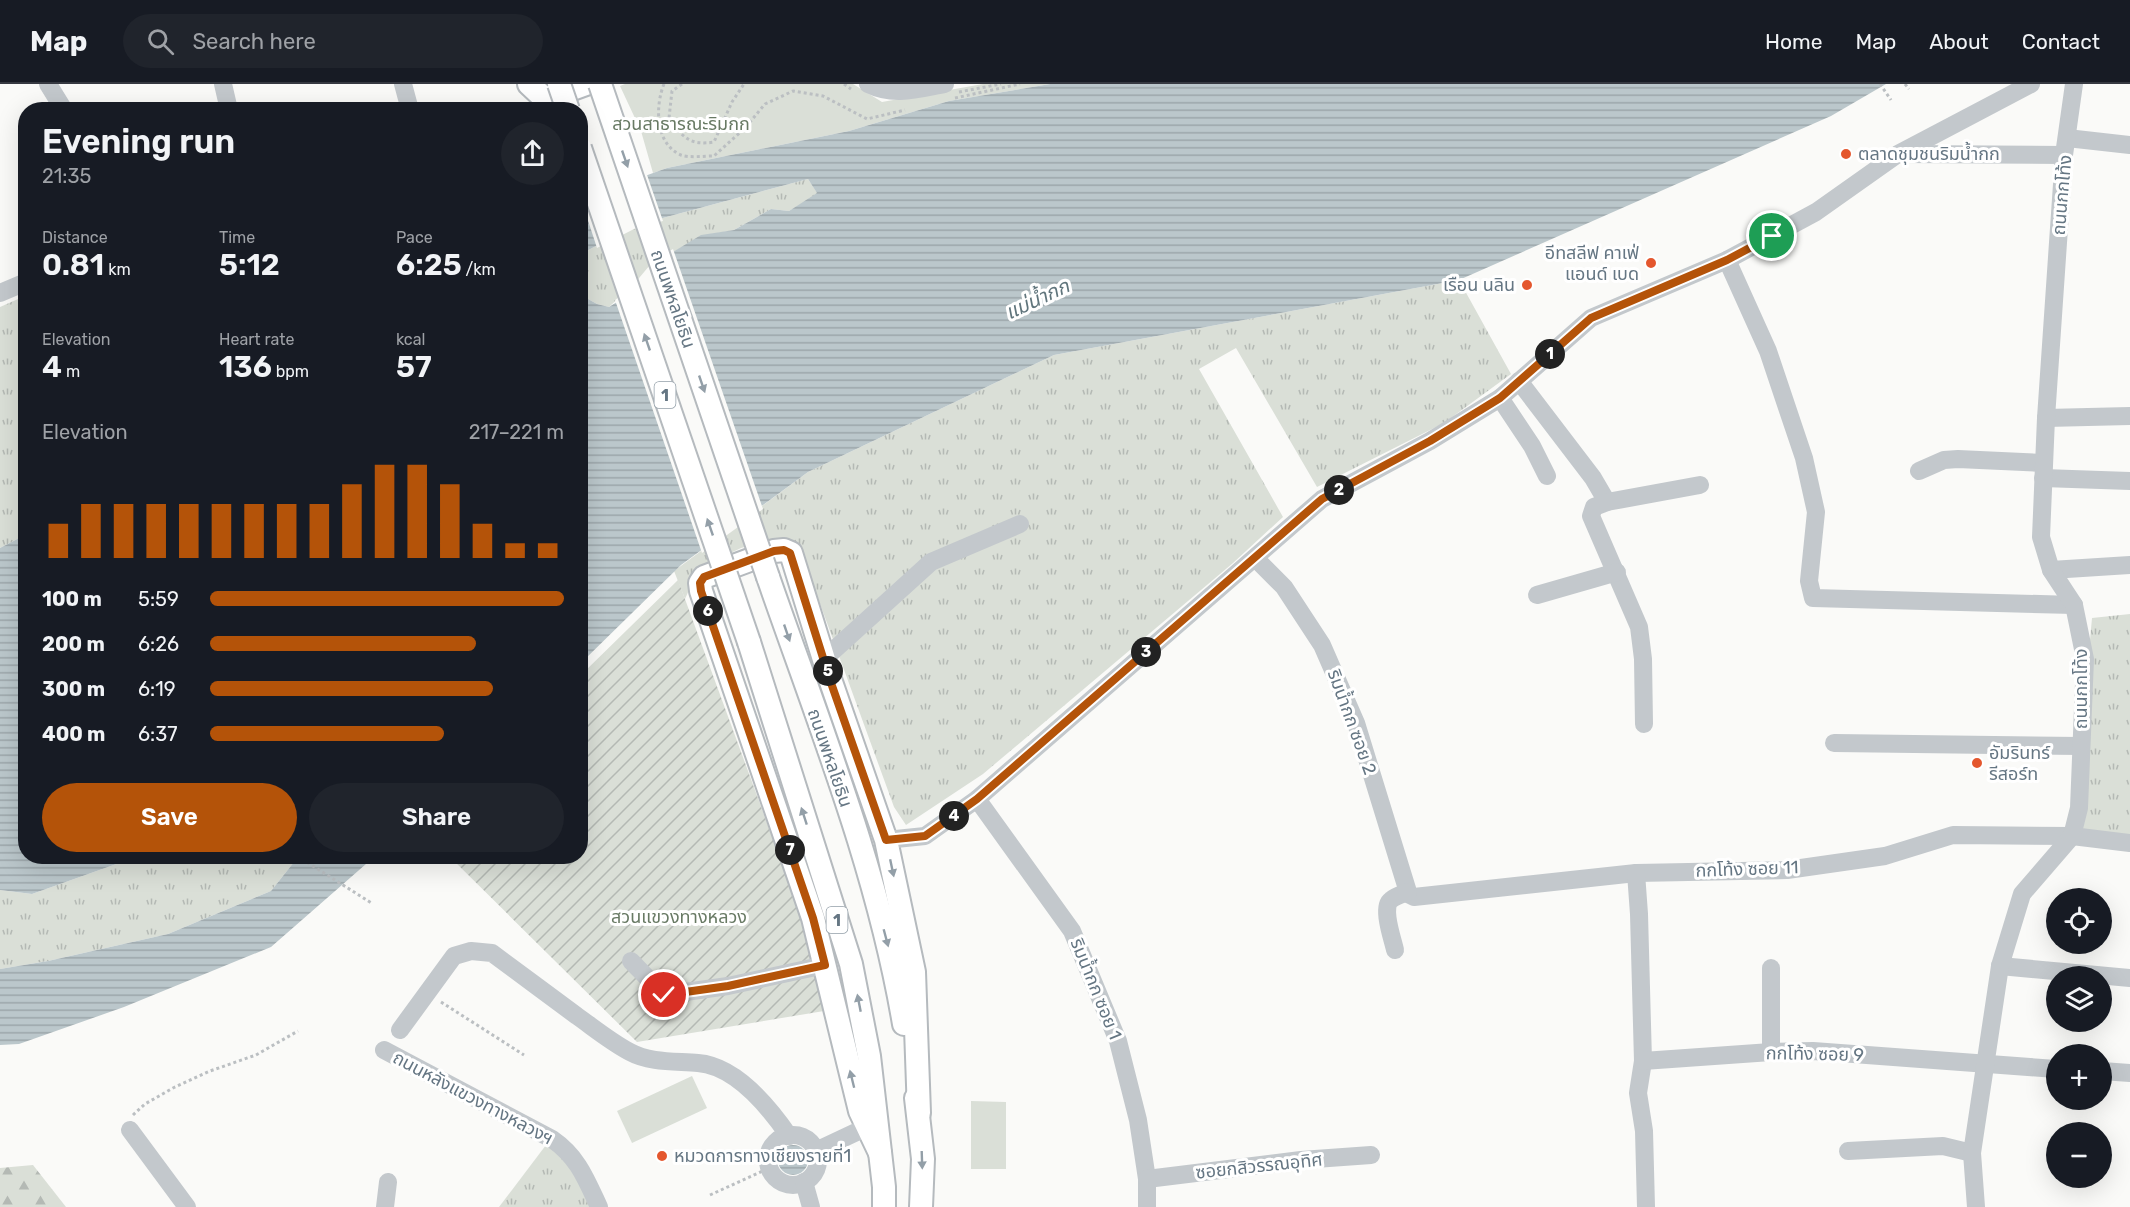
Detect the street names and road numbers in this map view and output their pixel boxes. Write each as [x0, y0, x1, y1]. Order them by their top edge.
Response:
street label: ถนนกกโท้ง [2048, 154, 2076, 236]
street label: ถนนพหลโยธิน [646, 247, 700, 351]
road number: 1 [654, 382, 676, 408]
street label: ถนนกกโท้ง [2070, 649, 2092, 729]
street label: ริมน้ำกก ซอย 2 [1323, 665, 1383, 778]
street label: ถนนพหลโยธิน [803, 706, 857, 810]
street label: กกโท้ง ซอย 11 [1695, 856, 1799, 882]
road number: 1 [826, 907, 848, 933]
street label: ริมน้ำกก ซอย 1 [1066, 934, 1128, 1043]
street label: กกโท้ง ซอย 9 [1766, 1042, 1864, 1066]
street label: ถนนหลังแขวงทางหลวงฯ [389, 1046, 557, 1150]
street label: ซอยกสิวรรณอุทิศ [1194, 1148, 1324, 1184]

